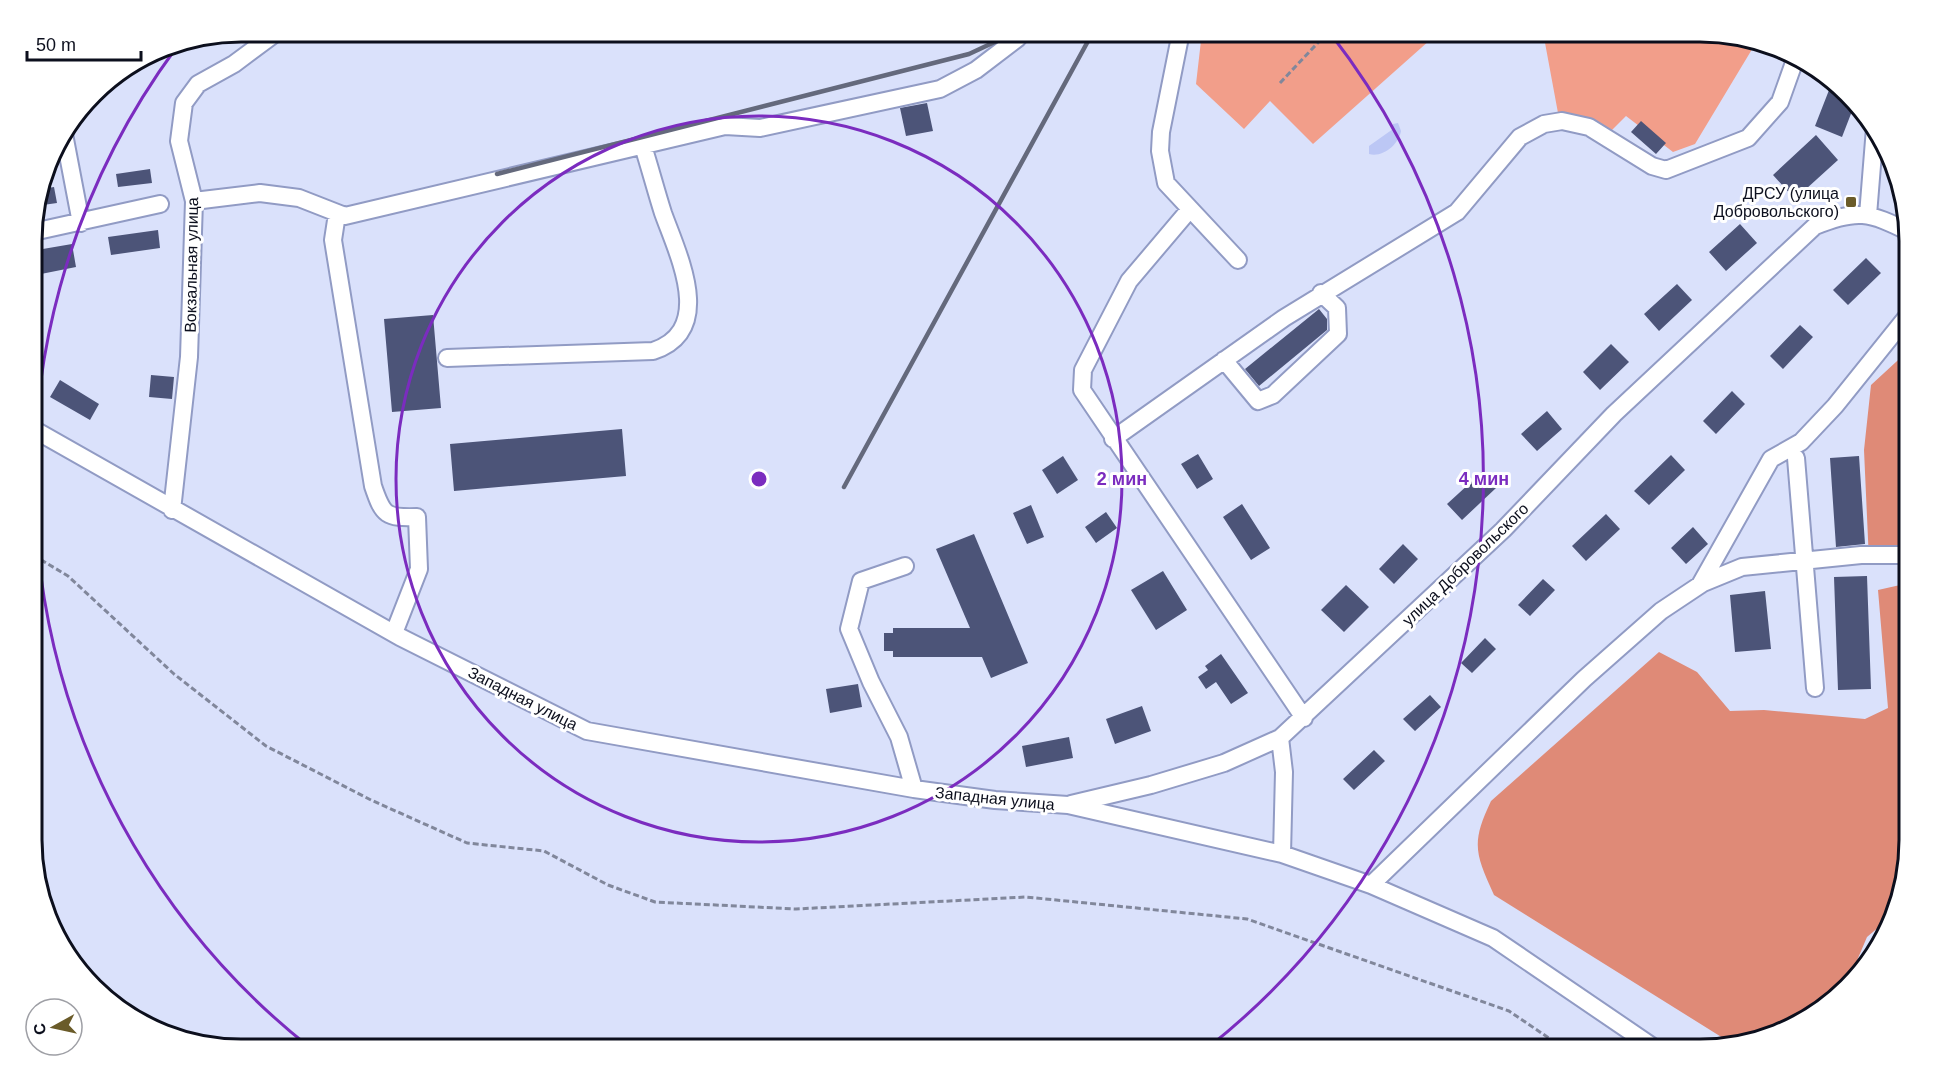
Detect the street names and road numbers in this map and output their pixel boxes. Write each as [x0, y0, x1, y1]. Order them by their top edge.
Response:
street label: Вокзальная улица [182, 197, 201, 333]
street label: улица Добровольского [1399, 500, 1532, 629]
street label: Западная улица [465, 664, 580, 733]
street label: Западная улица [934, 784, 1056, 813]

